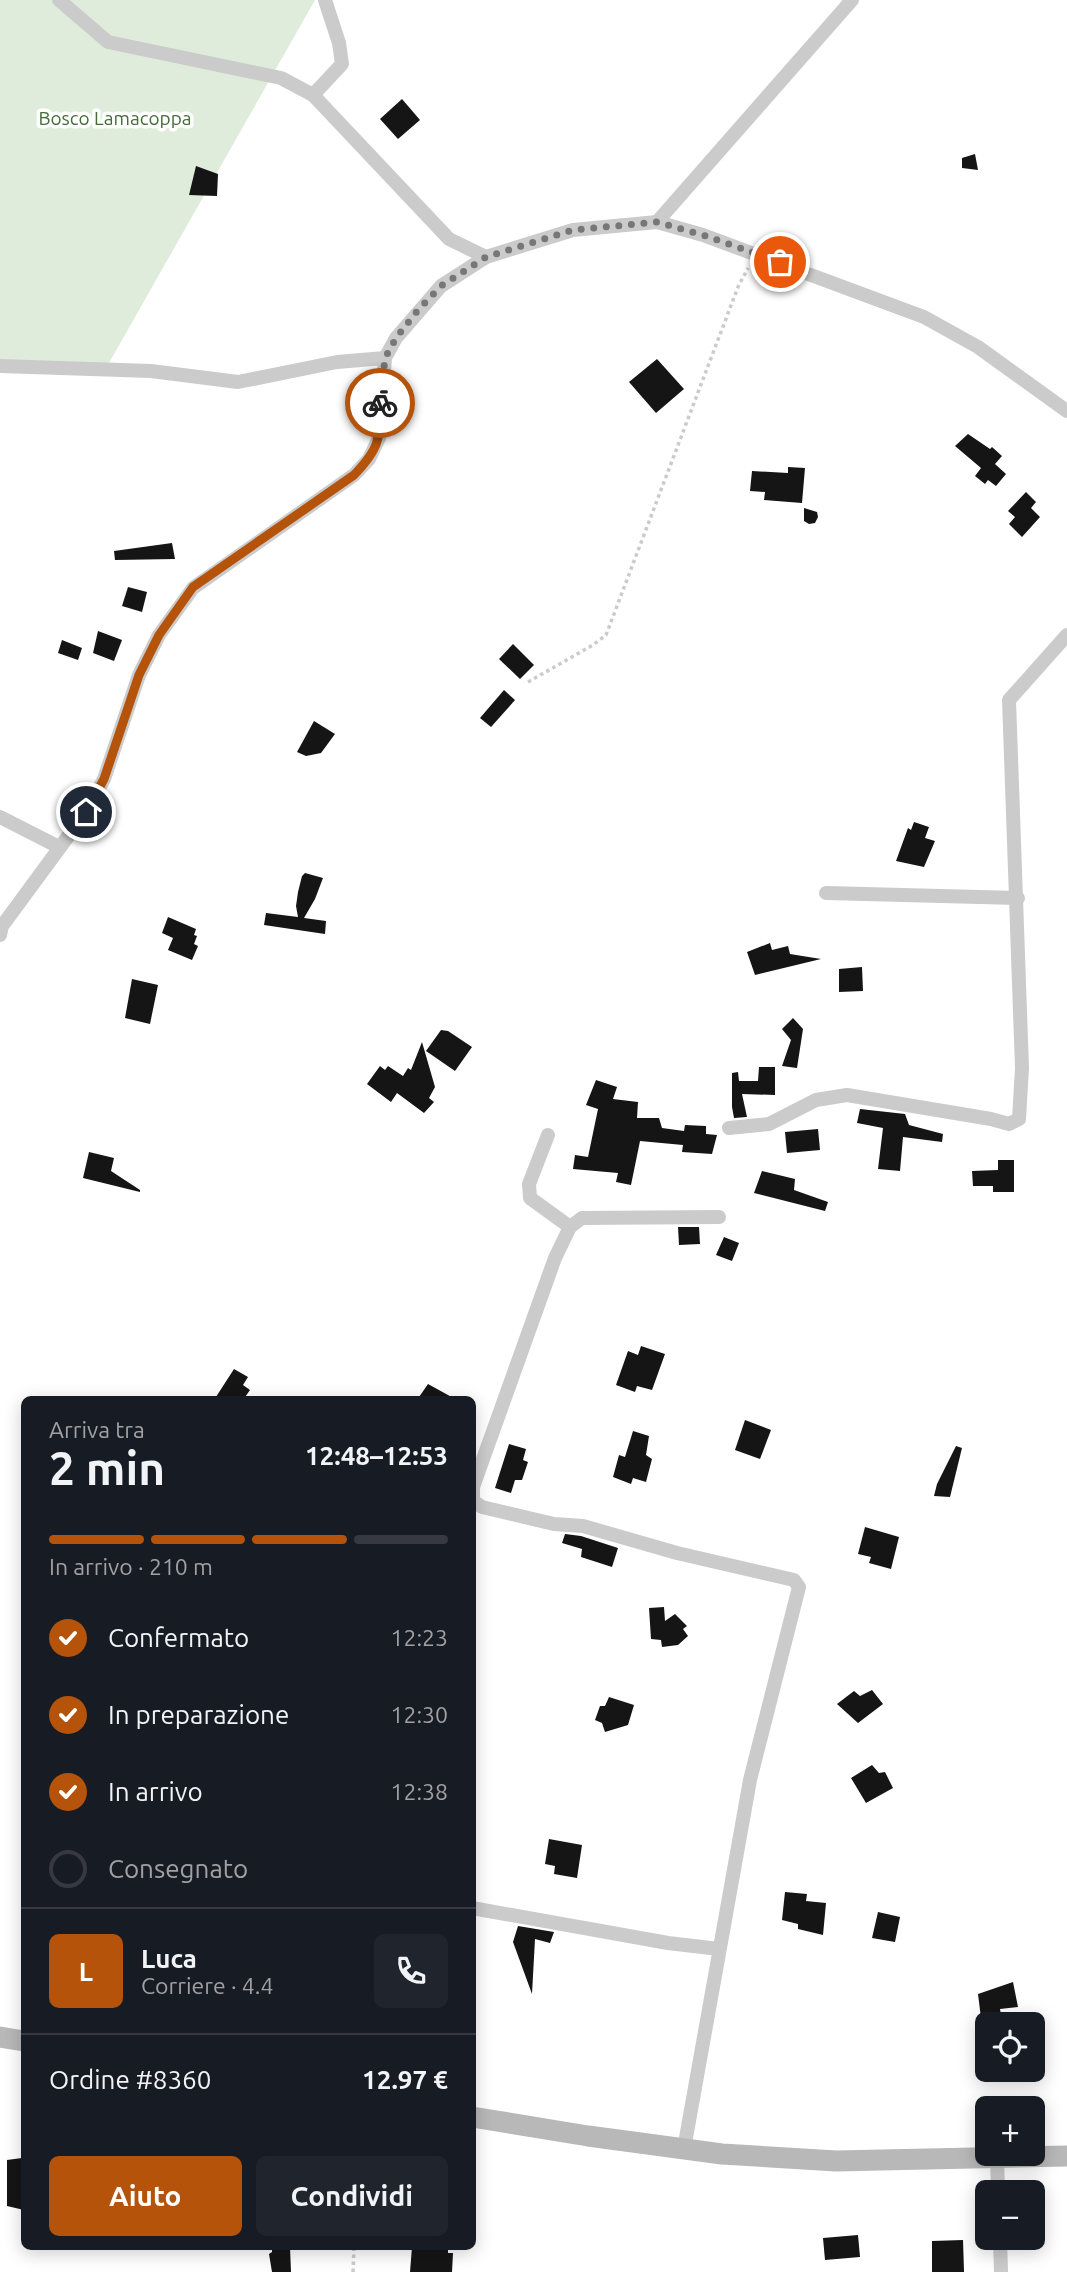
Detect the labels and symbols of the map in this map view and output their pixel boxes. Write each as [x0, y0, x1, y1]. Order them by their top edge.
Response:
park label: Bosco Lamacoppa [38, 107, 192, 129]
pin [750, 232, 810, 292]
courier [345, 368, 415, 438]
pin [56, 782, 116, 842]

